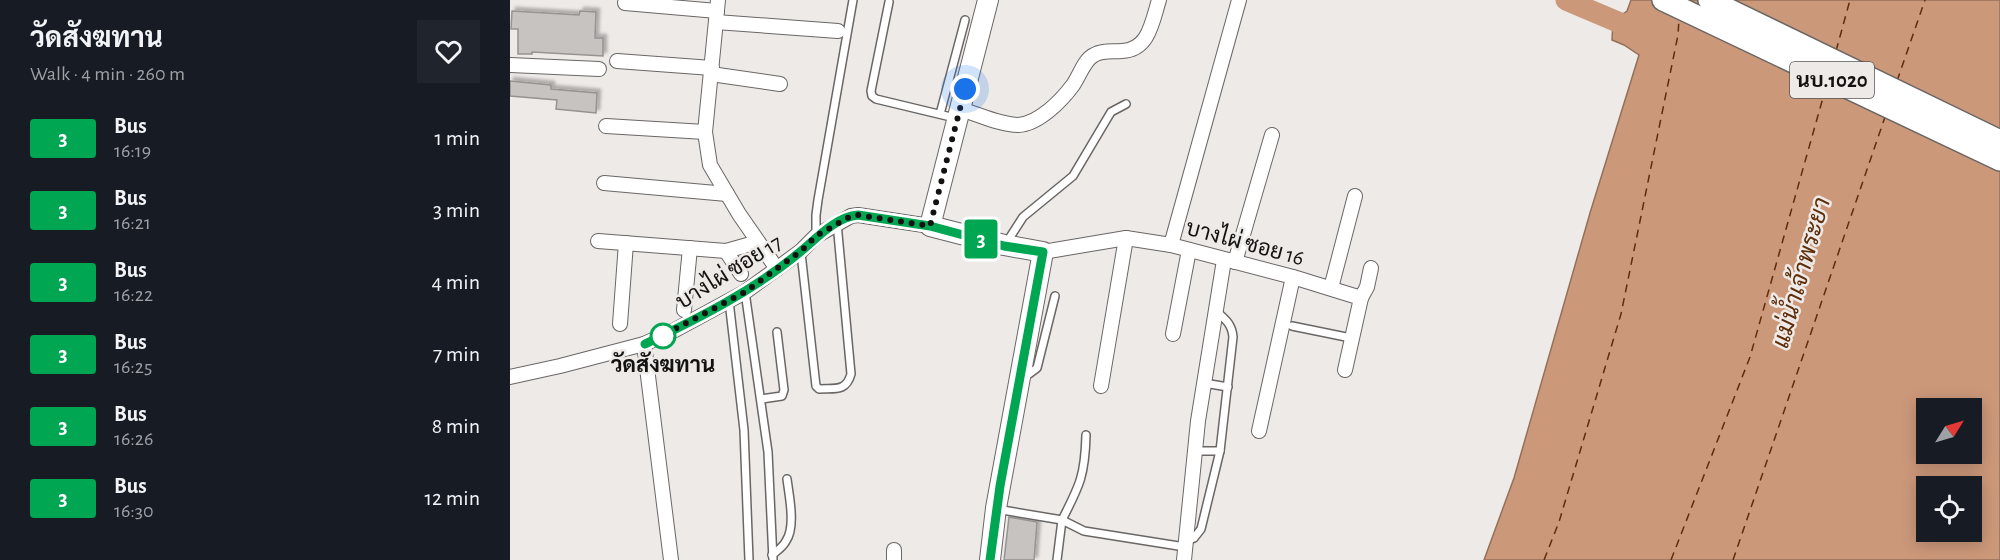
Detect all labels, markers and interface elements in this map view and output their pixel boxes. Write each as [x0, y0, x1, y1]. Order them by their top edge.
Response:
button: heart [417, 20, 480, 83]
text: วัดสังฆทาน [30, 25, 163, 53]
road number: นบ.1020 [1790, 62, 1874, 98]
text: Walk · 4 min · 260 m [30, 64, 185, 84]
your location [950, 74, 980, 104]
text: Bus [114, 115, 147, 137]
text: 1 min [435, 127, 480, 149]
text: 3 [58, 128, 68, 149]
text: 16:19 [114, 141, 151, 161]
text: Bus [114, 187, 147, 209]
water label: แม่น้ำเจ้าพระยา [1760, 193, 1835, 351]
text: 3 min [433, 199, 480, 221]
text: 3 [58, 200, 68, 221]
text: 16:21 [114, 213, 151, 233]
street label: บางไผ่ ซอย 16 [1184, 213, 1307, 269]
line badge: 3 [962, 220, 1000, 258]
street label: บางไผ่ ซอย 17 [670, 227, 786, 313]
text: 3 [976, 229, 986, 250]
text: Bus [114, 259, 147, 281]
text: 4 min [432, 271, 480, 293]
text: 3 [58, 272, 68, 293]
text: 16:22 [114, 285, 153, 305]
marker: วัดสังฆทาน [650, 323, 676, 349]
text: Bus [114, 331, 147, 353]
text: 7 min [433, 343, 480, 365]
text: 3 [58, 344, 68, 365]
place label: วัดสังฆทาน [611, 351, 715, 376]
text: 16:25 [114, 357, 152, 377]
north arrow [1916, 398, 1982, 464]
map controls [1916, 398, 1982, 542]
text: Bus [114, 403, 147, 425]
text: 8 min [432, 415, 480, 437]
text: 3 [58, 416, 68, 437]
text: 16:26 [114, 429, 153, 449]
text: Bus [114, 475, 147, 497]
button: locate [1916, 476, 1982, 542]
text: 12 min [425, 487, 480, 509]
text: 3 [58, 488, 68, 509]
text: 16:30 [114, 501, 154, 521]

